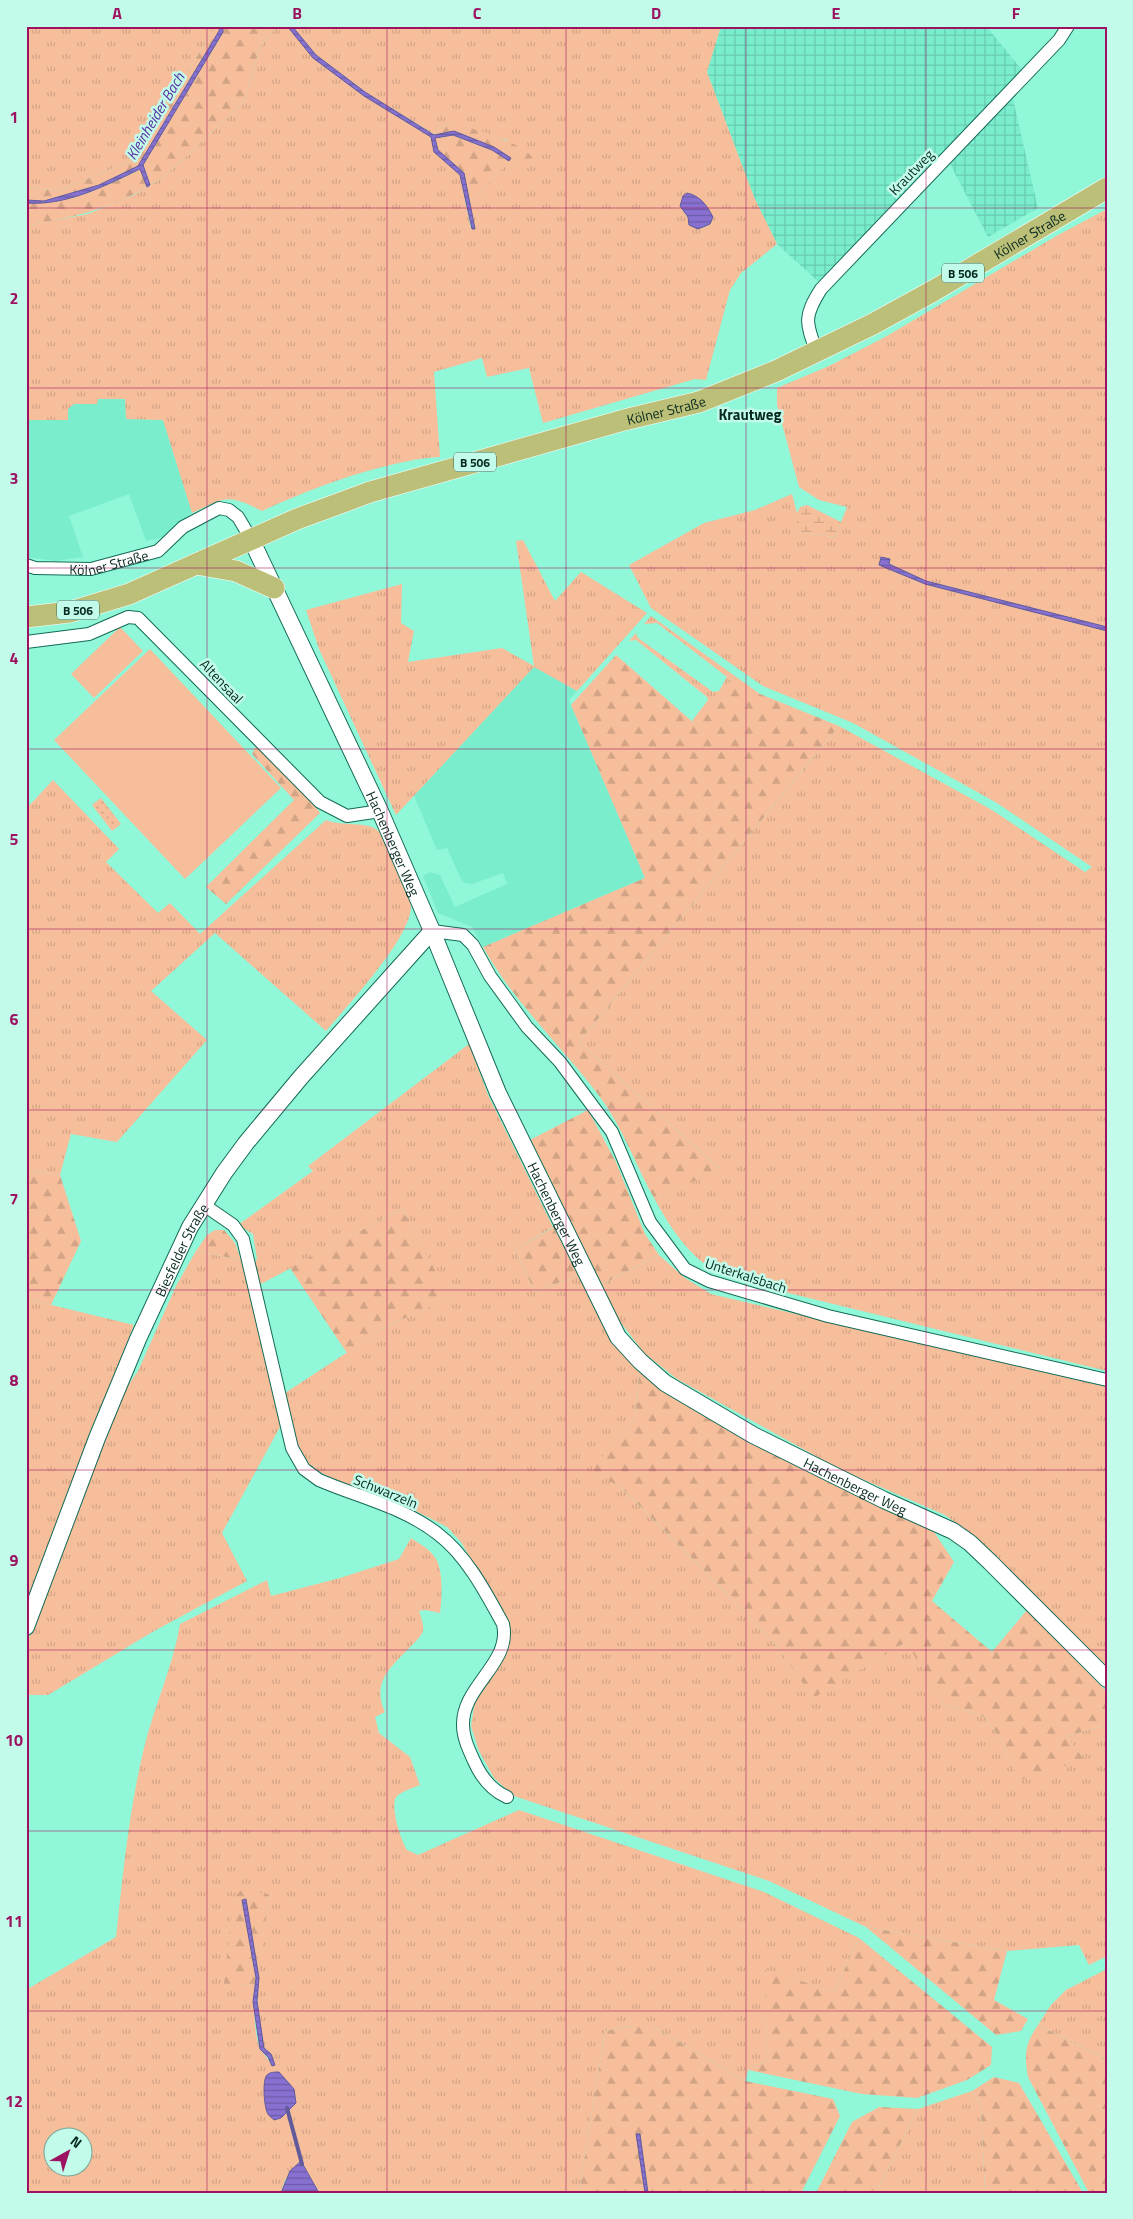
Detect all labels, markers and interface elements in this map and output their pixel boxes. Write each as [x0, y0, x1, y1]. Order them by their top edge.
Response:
text: A [112, 1, 122, 25]
text: B [292, 1, 302, 25]
text: C [473, 1, 482, 25]
text: D [651, 1, 661, 25]
text: E [832, 1, 841, 25]
text: F [1012, 1, 1021, 25]
water label: Kleinheider Bach [120, 68, 190, 164]
text: 1 [10, 105, 18, 129]
street label: Krautweg [884, 144, 938, 200]
street label: Kölner Straße [989, 205, 1069, 264]
road number: B 506 [942, 264, 984, 282]
text: 2 [10, 286, 18, 310]
street label: Kölner Straße [624, 390, 709, 430]
district label: Krautweg [718, 403, 782, 426]
road number: B 506 [454, 452, 496, 472]
text: 3 [10, 466, 18, 490]
street label: Kölner Straße [69, 544, 150, 580]
road number: B 506 [57, 600, 99, 620]
text: 4 [10, 646, 19, 670]
street label: Altensaal [195, 654, 249, 708]
street label: Hachenberger Weg [361, 787, 426, 899]
text: 5 [10, 827, 19, 851]
text: 6 [10, 1007, 19, 1031]
street label: Hachenberger Weg [523, 1158, 592, 1269]
text: 7 [10, 1187, 18, 1211]
street label: Biesfelder Straße [149, 1199, 213, 1300]
street label: Unterkalsbach [702, 1252, 790, 1298]
text: 8 [10, 1368, 19, 1392]
street label: Hachenberger Weg [800, 1451, 910, 1520]
street label: Schwarzeln [351, 1469, 421, 1513]
text: 9 [10, 1548, 19, 1572]
text: 10 [5, 1728, 23, 1752]
text: 11 [5, 1909, 23, 1933]
text: 12 [5, 2089, 23, 2113]
north arrow [42, 2126, 92, 2176]
text: N [66, 2130, 87, 2153]

